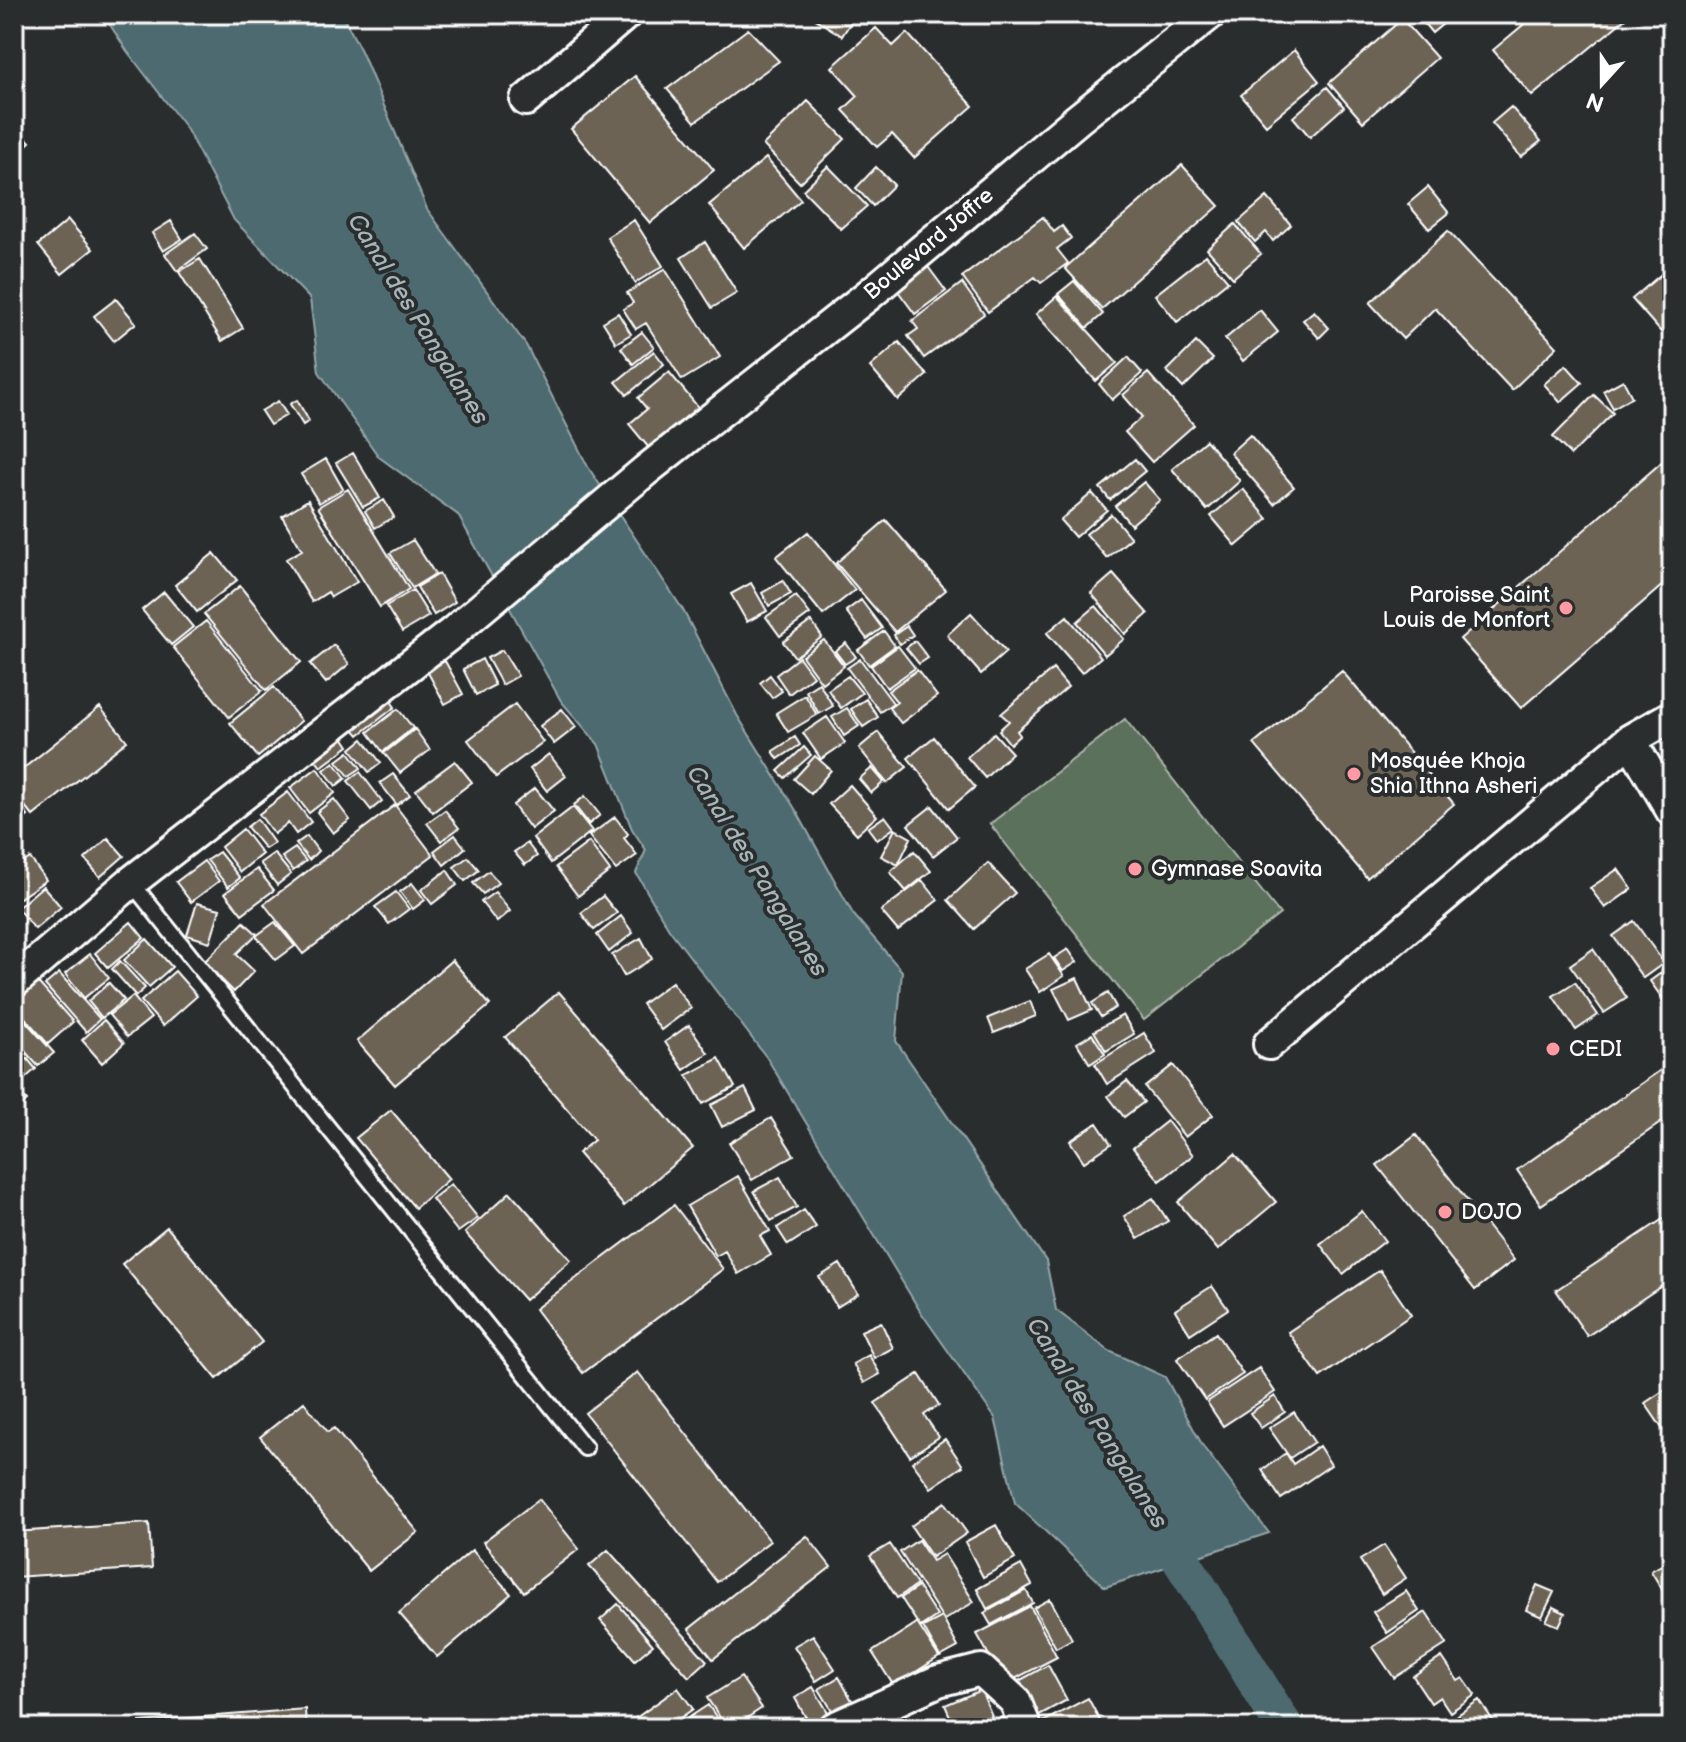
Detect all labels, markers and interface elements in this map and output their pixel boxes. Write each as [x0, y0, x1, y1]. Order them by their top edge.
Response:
north arrow [1562, 44, 1642, 124]
text: N [1583, 86, 1608, 117]
street label: Boulevard Joffre [859, 182, 999, 306]
water label: Canal des Pangalanes [341, 208, 495, 430]
place label: Paroisse Saint Louis de Monfort [1382, 582, 1550, 634]
marker: Paroisse Saint Louis de Monfort [1557, 599, 1575, 617]
place label: Mosquée Khoja Shia Ithna Asheri [1370, 748, 1537, 800]
water label: Canal des Pangalanes [680, 760, 834, 982]
marker: Mosquée Khoja Shia Ithna Asheri [1345, 765, 1363, 783]
place label: Gymnase Soavita [1151, 856, 1322, 883]
marker: Gymnase Soavita [1126, 860, 1144, 878]
place label: CEDI [1569, 1036, 1622, 1063]
marker: CEDI [1544, 1040, 1562, 1058]
place label: DOJO [1461, 1199, 1522, 1226]
marker: DOJO [1436, 1203, 1454, 1221]
water label: Canal des Pangalanes [1020, 1312, 1174, 1534]

